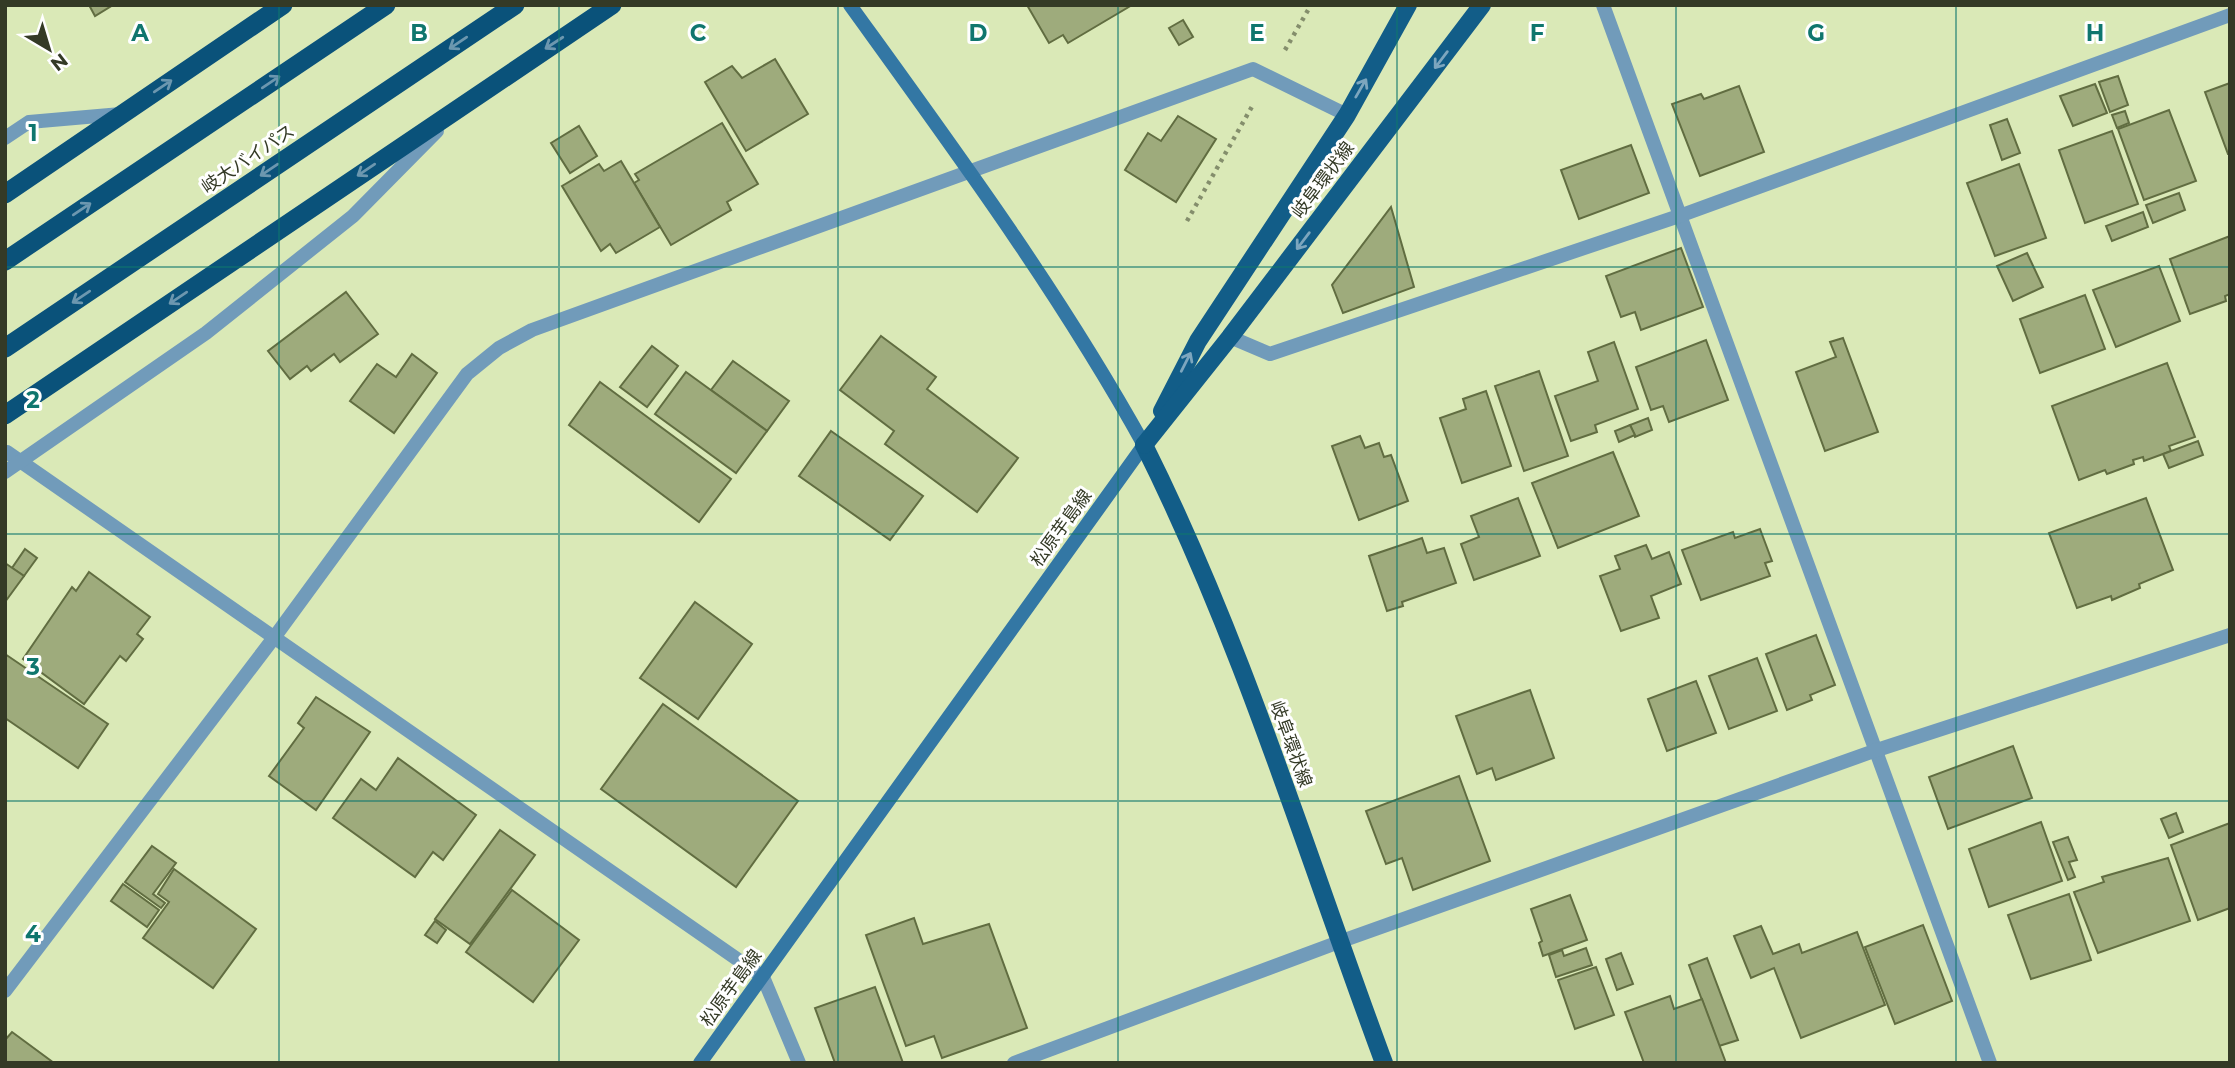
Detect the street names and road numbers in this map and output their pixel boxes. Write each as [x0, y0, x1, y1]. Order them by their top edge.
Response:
street label: 岐大バイパス [197, 120, 299, 198]
street label: 岐阜環状線 [1287, 137, 1359, 223]
street label: 松原芋島線 [1026, 485, 1096, 571]
street label: 岐阜環状線 [1265, 698, 1317, 790]
street label: 松原芋島線 [696, 945, 766, 1031]

